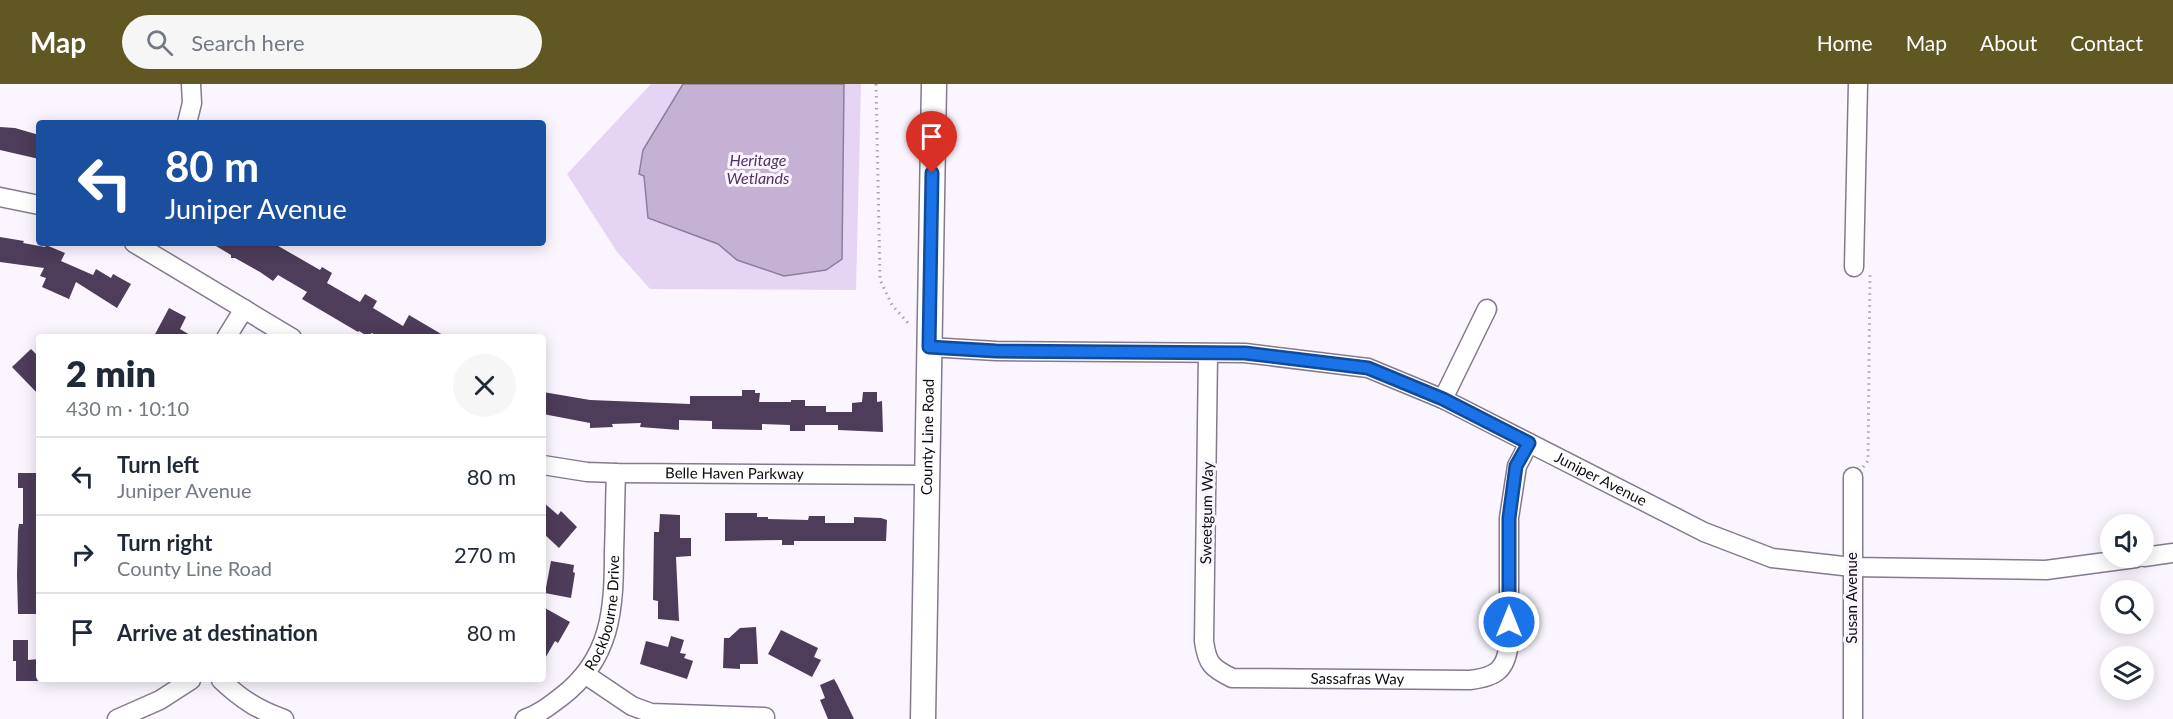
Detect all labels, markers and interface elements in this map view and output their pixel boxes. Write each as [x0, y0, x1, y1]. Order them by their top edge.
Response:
search box [122, 15, 542, 69]
text: Map [30, 25, 86, 59]
icon: search [143, 26, 176, 59]
text: Search here [191, 29, 305, 56]
text: Home [1817, 30, 1873, 55]
text: Map [1906, 30, 1947, 55]
text: About [1980, 30, 2037, 55]
text: Contact [2070, 30, 2143, 55]
pin [906, 111, 957, 173]
icon: arrive [915, 120, 948, 153]
text: 80 m [165, 141, 259, 191]
icon: left [66, 144, 144, 222]
water label: Heritage Wetlands [727, 150, 790, 187]
text: Juniper Avenue [165, 192, 347, 225]
text: 2 min [66, 351, 156, 395]
button: close [453, 354, 516, 417]
street label: County Line Road [917, 379, 937, 495]
text: 430 m · 10:10 [66, 396, 189, 420]
street label: Juniper Avenue [1552, 447, 1650, 509]
text: Turn left [117, 451, 199, 478]
icon: left [66, 460, 99, 493]
street label: Sweetgum Way [1196, 461, 1216, 564]
text: 80 m [467, 463, 516, 490]
street label: Belle Haven Parkway [665, 463, 804, 482]
text: Juniper Avenue [117, 478, 252, 502]
map controls [2100, 514, 2154, 700]
button: sound [2100, 514, 2154, 568]
text: Turn right [117, 529, 212, 556]
icon: right [66, 538, 99, 571]
text: 270 m [454, 541, 516, 568]
street label: Susan Avenue [1842, 552, 1860, 644]
street label: Rockbourne Drive [580, 555, 622, 674]
text: County Line Road [117, 556, 272, 580]
button: search [2100, 580, 2154, 634]
position arrow [1477, 590, 1541, 654]
icon: arrive [66, 616, 99, 649]
text: Arrive at destination [117, 619, 318, 646]
text: 80 m [467, 619, 516, 646]
button: layers [2100, 646, 2154, 700]
street label: Sassafras Way [1310, 669, 1405, 687]

